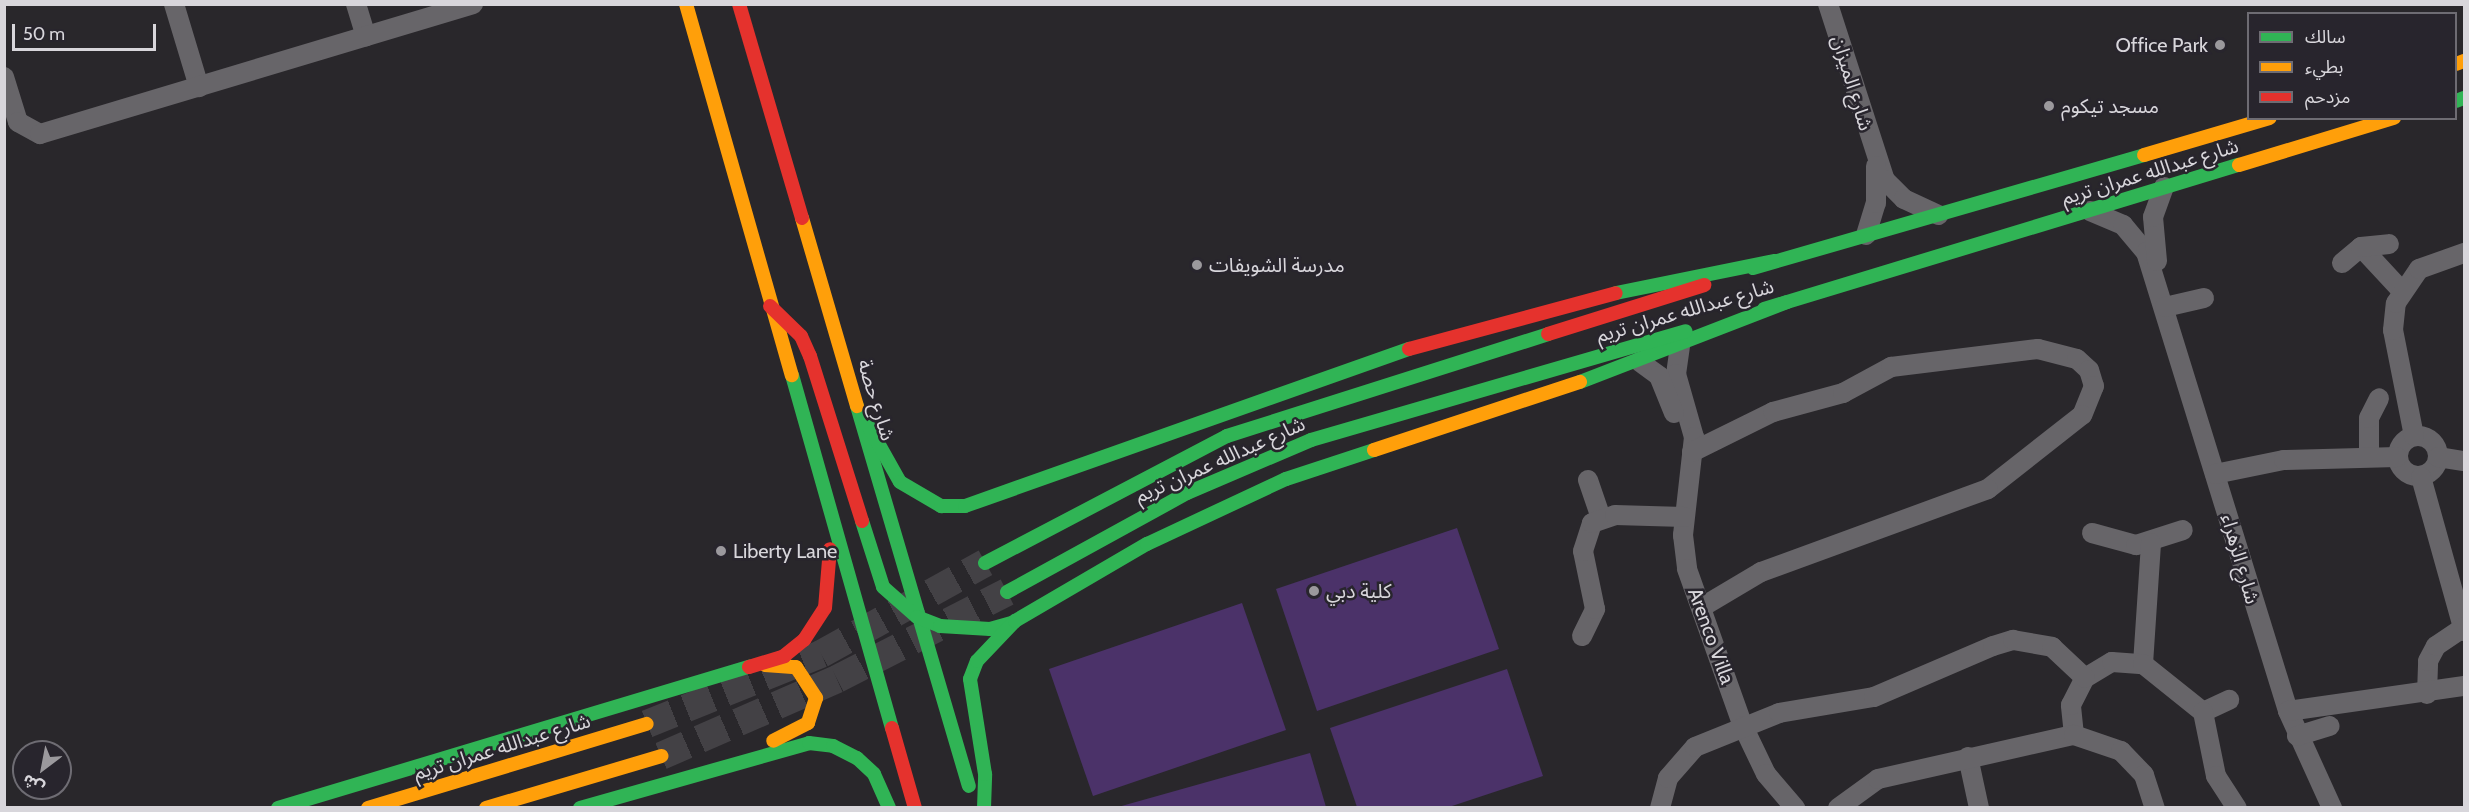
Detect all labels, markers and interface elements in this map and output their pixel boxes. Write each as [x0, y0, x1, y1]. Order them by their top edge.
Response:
scale bar [15, 12, 159, 50]
legend [2247, 12, 2457, 120]
text: 50 m [23, 23, 65, 45]
text: سالك [2305, 26, 2346, 48]
street label: شارع الميزان [1826, 32, 1878, 134]
place label: Office Park [2116, 33, 2208, 57]
marker: Office Park [2213, 38, 2227, 52]
text: بطيء [2305, 56, 2343, 78]
text: مزدحم [2305, 86, 2350, 108]
place label: مسجد تيكوم [2061, 94, 2159, 118]
marker: مسجد تيكوم [2042, 99, 2056, 113]
street label: شارع عبدالله عمران تريم [2059, 134, 2241, 210]
place label: مدرسة الشويفات [1209, 253, 1345, 277]
marker: مدرسة الشويفات [1190, 258, 1204, 272]
street label: شارع عبدالله عمران تريم [1593, 274, 1777, 348]
street label: شارع حصة [852, 356, 900, 444]
street label: شارع عبدالله عمران تريم [1131, 412, 1309, 508]
street label: شارع الزهراء [2216, 511, 2264, 607]
place label: Liberty Lane [733, 539, 837, 563]
marker: Liberty Lane [714, 544, 728, 558]
place label: كلية دبي [1326, 579, 1392, 603]
marker: كلية دبي [1307, 584, 1321, 598]
street label: Arenco Villa [1683, 585, 1739, 687]
street label: شارع عبدالله عمران تريم [411, 709, 593, 785]
north arrow [12, 740, 72, 800]
text: ش [19, 770, 48, 798]

